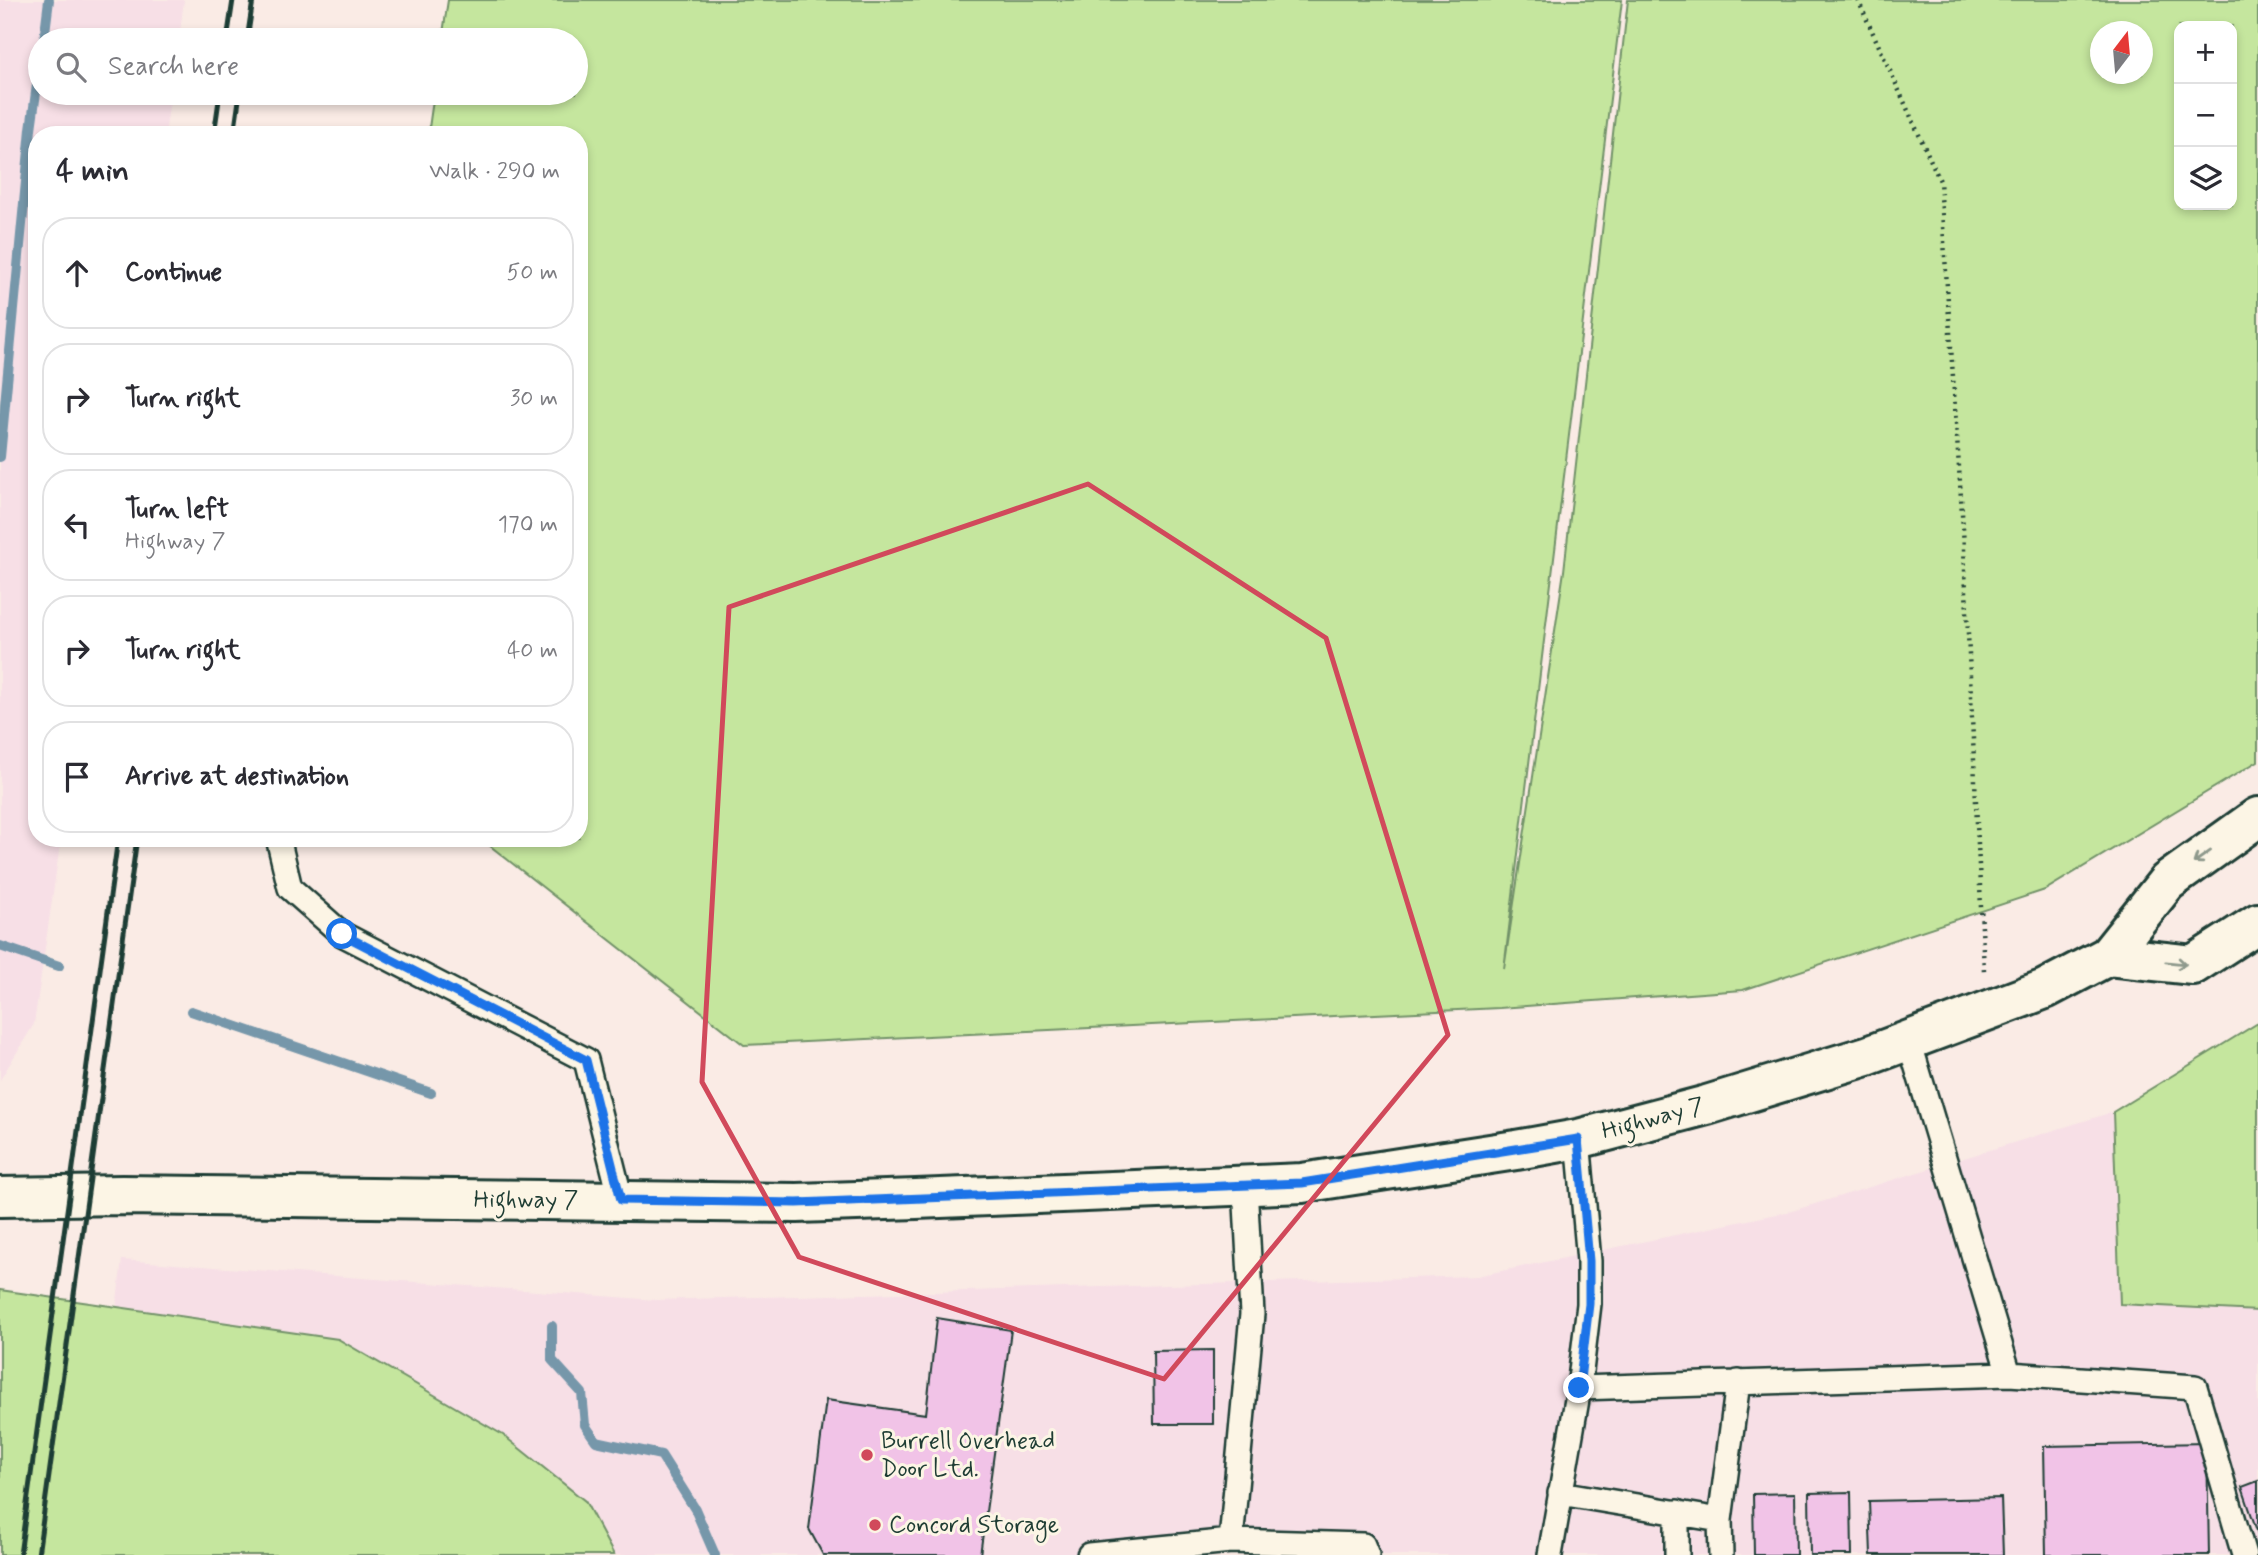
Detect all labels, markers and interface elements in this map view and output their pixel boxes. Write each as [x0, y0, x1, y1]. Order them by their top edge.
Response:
north arrow [2090, 21, 2153, 84]
map controls [2174, 21, 2237, 210]
button: + [2174, 21, 2237, 84]
search box [28, 28, 588, 105]
icon: search [52, 48, 90, 86]
text: Search here [108, 50, 239, 84]
button: − [2174, 84, 2237, 147]
button: layers [2174, 147, 2237, 210]
text: 4 min [56, 152, 129, 191]
text: Walk · 290 m [429, 157, 560, 187]
icon: ahead [58, 254, 96, 292]
text: Continue [125, 256, 222, 290]
text: 50 m [507, 258, 558, 288]
icon: right [58, 380, 96, 418]
text: Turn right [125, 382, 241, 416]
text: 30 m [510, 384, 558, 414]
text: Turn left [125, 493, 229, 527]
icon: left [58, 506, 96, 544]
text: 170 m [498, 510, 558, 540]
text: Highway 7 [125, 527, 225, 557]
icon: right [58, 632, 96, 670]
text: Turn right [125, 634, 241, 668]
text: 40 m [507, 636, 558, 666]
icon: arrive [58, 758, 96, 796]
text: Arrive at destination [125, 760, 349, 794]
one-way arrow [2193, 849, 2212, 864]
route start [326, 918, 357, 949]
one-way arrow [2164, 957, 2187, 970]
street label: Highway 7 [1598, 1090, 1708, 1150]
street label: Highway 7 [474, 1185, 578, 1219]
route end [1563, 1372, 1594, 1403]
place label: Burrell Overhead Door Ltd. [881, 1426, 1055, 1485]
marker: Burrell Overhead Door Ltd. [859, 1447, 875, 1463]
place label: Concord Storage [889, 1510, 1059, 1543]
marker: Concord Storage [867, 1517, 883, 1533]

